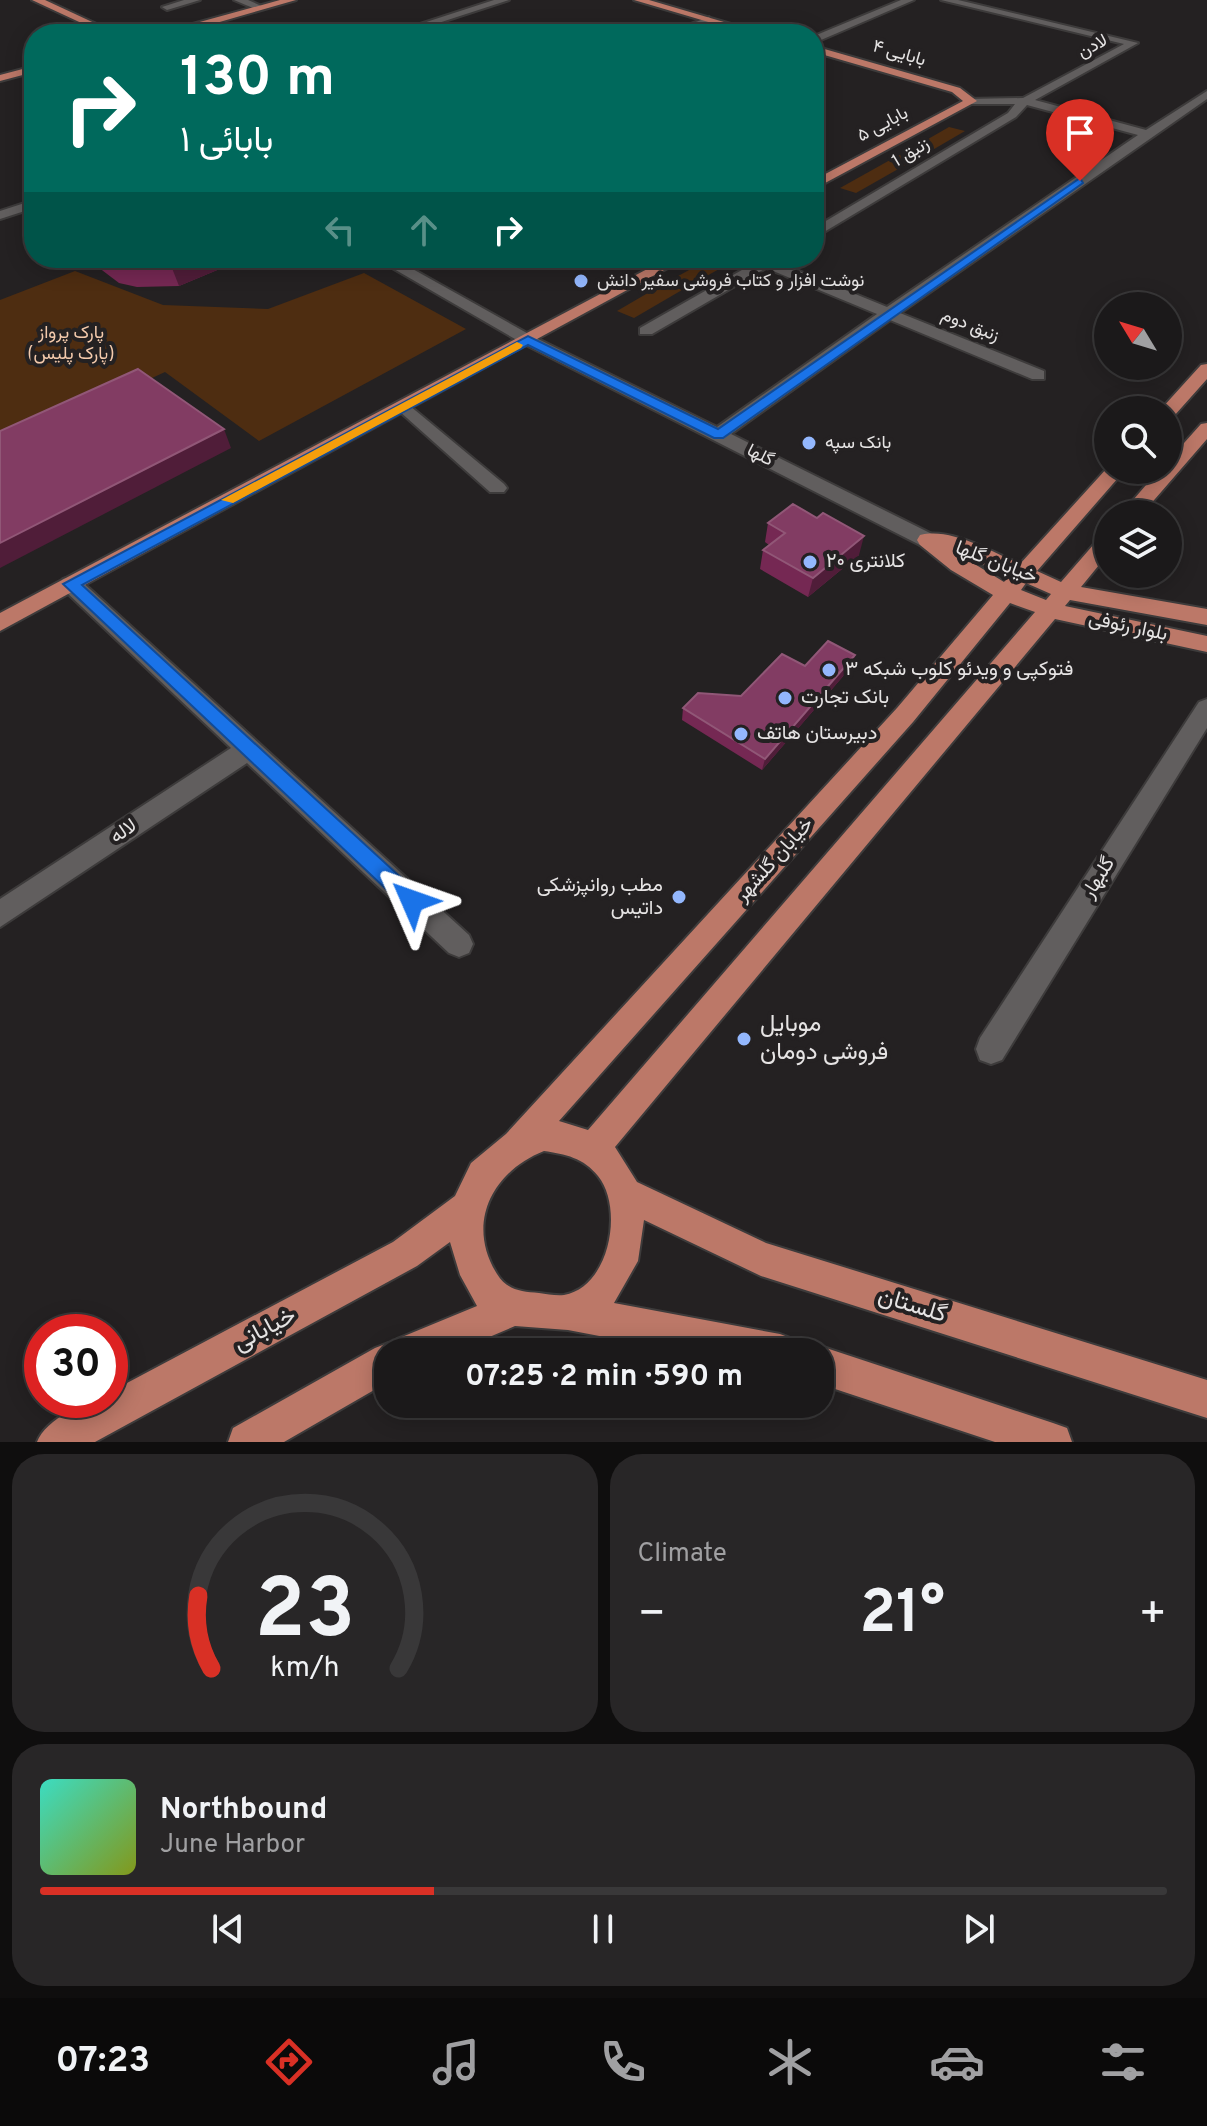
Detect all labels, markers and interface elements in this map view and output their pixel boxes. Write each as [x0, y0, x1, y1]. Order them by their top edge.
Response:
street label: لادن [1074, 30, 1112, 64]
street label: بابایی ۴ [870, 35, 928, 73]
text: 130 m [180, 45, 335, 115]
icon: right [48, 56, 152, 160]
pin [1046, 99, 1114, 181]
street label: ۵ بابایی [853, 102, 913, 148]
icon: arrive [1058, 111, 1102, 155]
text: بابائی ۱ [180, 119, 273, 165]
street label: زنبق 1 [888, 133, 934, 173]
icon: left [318, 208, 362, 252]
icon: ahead [402, 208, 446, 252]
icon: right [486, 208, 530, 252]
place label: نوشت افزار و کتاب فروشی سفیر دانش [597, 270, 864, 293]
marker: نوشت افزار و کتاب فروشی سفیر دانش [572, 272, 590, 290]
north arrow [1094, 292, 1182, 380]
map controls [1094, 292, 1182, 588]
street label: زنبق دوم [938, 304, 1002, 348]
park label: پارک پرواز (پارک پلیس) [27, 322, 115, 366]
button: search [1094, 396, 1182, 484]
place label: بانک سپه [825, 432, 891, 455]
marker: بانک سپه [800, 434, 818, 452]
street label: گلها [743, 440, 777, 472]
button: layers [1094, 500, 1182, 588]
street label: خیابان گلها [951, 536, 1041, 590]
place label: کلانتری ۲۰ [826, 549, 905, 575]
marker: کلانتری ۲۰ [801, 553, 819, 571]
street label: بلوار رئوفی [1086, 606, 1170, 648]
place label: فتوکپی و ویدئو کلوب شبکه ۳ [845, 657, 1073, 683]
marker: فتوکپی و ویدئو کلوب شبکه ۳ [820, 661, 838, 679]
place label: بانک تجارت [801, 685, 889, 711]
marker: بانک تجارت [776, 689, 794, 707]
place label: دبیرستان هاتف [757, 721, 877, 747]
marker: دبیرستان هاتف [732, 725, 750, 743]
street label: خیابان گلشهر [730, 812, 820, 908]
street label: لاله [105, 814, 143, 850]
street label: گلبهار [1076, 852, 1122, 904]
position arrow [370, 859, 454, 943]
place label: مطب روانپزشکی داتیس [537, 873, 663, 922]
marker: مطب روانپزشکی داتیس [670, 888, 688, 906]
place label: موبایل فروشی دومان [760, 1010, 888, 1068]
marker: موبایل فروشی دومان [735, 1030, 753, 1048]
street label: گلستان [874, 1281, 950, 1331]
street label: خیابانی [228, 1301, 302, 1359]
speed limit sign: 30 [24, 1314, 128, 1418]
text: 07:25 · 2 min · 590 m [465, 1359, 743, 1396]
text: Climate [638, 1538, 727, 1571]
text: 23 [254, 1562, 355, 1667]
text: 21° [859, 1578, 945, 1654]
text: − [638, 1588, 666, 1644]
text: + [1139, 1588, 1167, 1644]
text: km/h [270, 1651, 339, 1687]
text: Northbound [160, 1792, 327, 1829]
text: June Harbor [160, 1829, 305, 1862]
icon: previous [206, 1907, 250, 1951]
icon: pause [581, 1907, 625, 1951]
icon: next [957, 1907, 1001, 1951]
icon: directions [261, 2034, 317, 2090]
icon: music [428, 2034, 484, 2090]
icon: phone [595, 2034, 651, 2090]
icon: climate [762, 2034, 818, 2090]
icon: car [929, 2034, 985, 2090]
icon: filters [1095, 2034, 1151, 2090]
text: 07:23 [55, 2039, 150, 2085]

